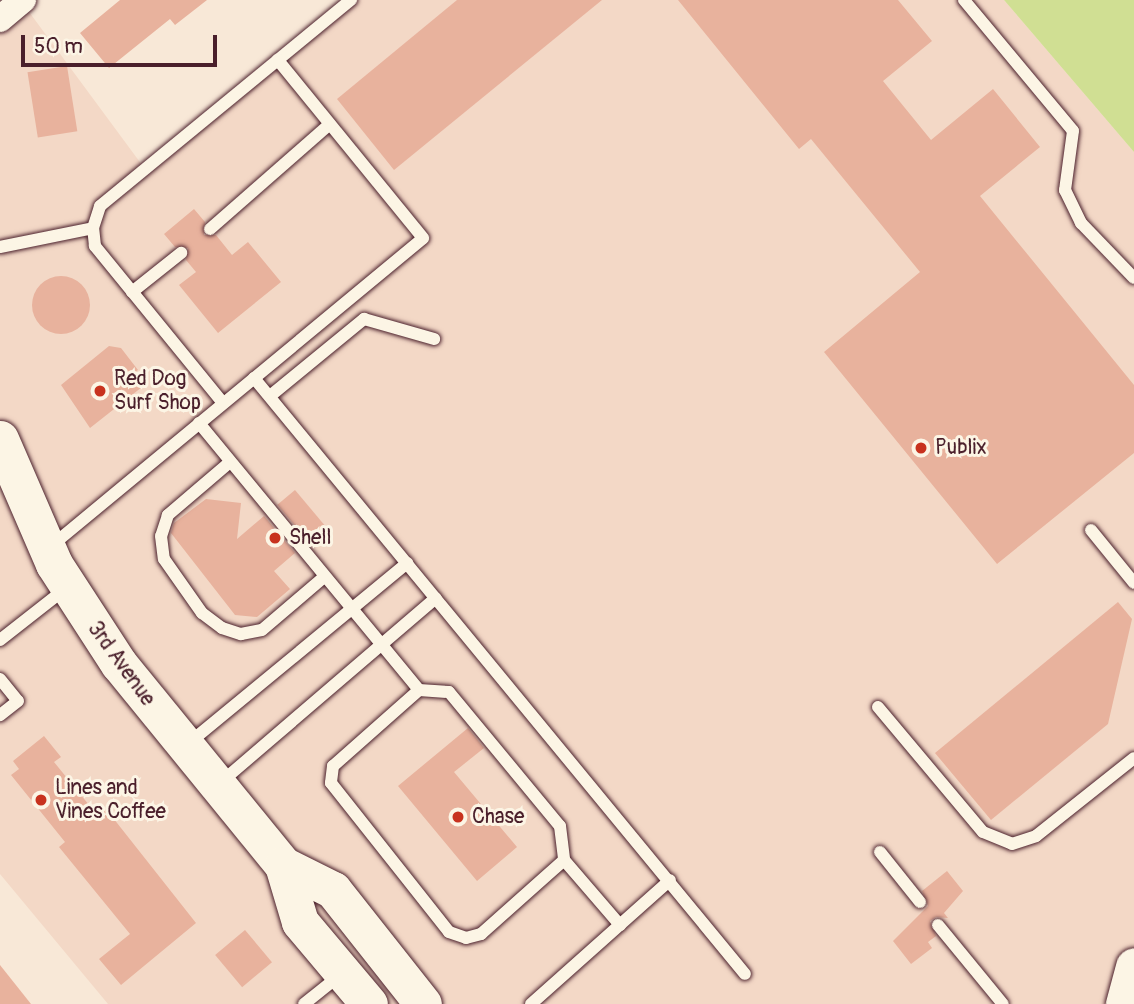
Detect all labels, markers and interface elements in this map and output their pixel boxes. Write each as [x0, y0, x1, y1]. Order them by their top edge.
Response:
scale bar [24, 21, 220, 65]
text: 50 m [34, 33, 83, 60]
place label: Red Dog Surf Shop [114, 366, 201, 416]
marker: Red Dog Surf Shop [92, 383, 108, 399]
place label: Publix [935, 435, 987, 461]
marker: Publix [913, 440, 929, 456]
place label: Shell [289, 525, 331, 551]
marker: Shell [267, 530, 283, 546]
street label: 3rd Avenue [82, 617, 160, 711]
place label: Lines and Vines Coffee [55, 775, 166, 825]
marker: Lines and Vines Coffee [33, 792, 49, 808]
place label: Chase [472, 804, 524, 830]
marker: Chase [450, 809, 466, 825]

